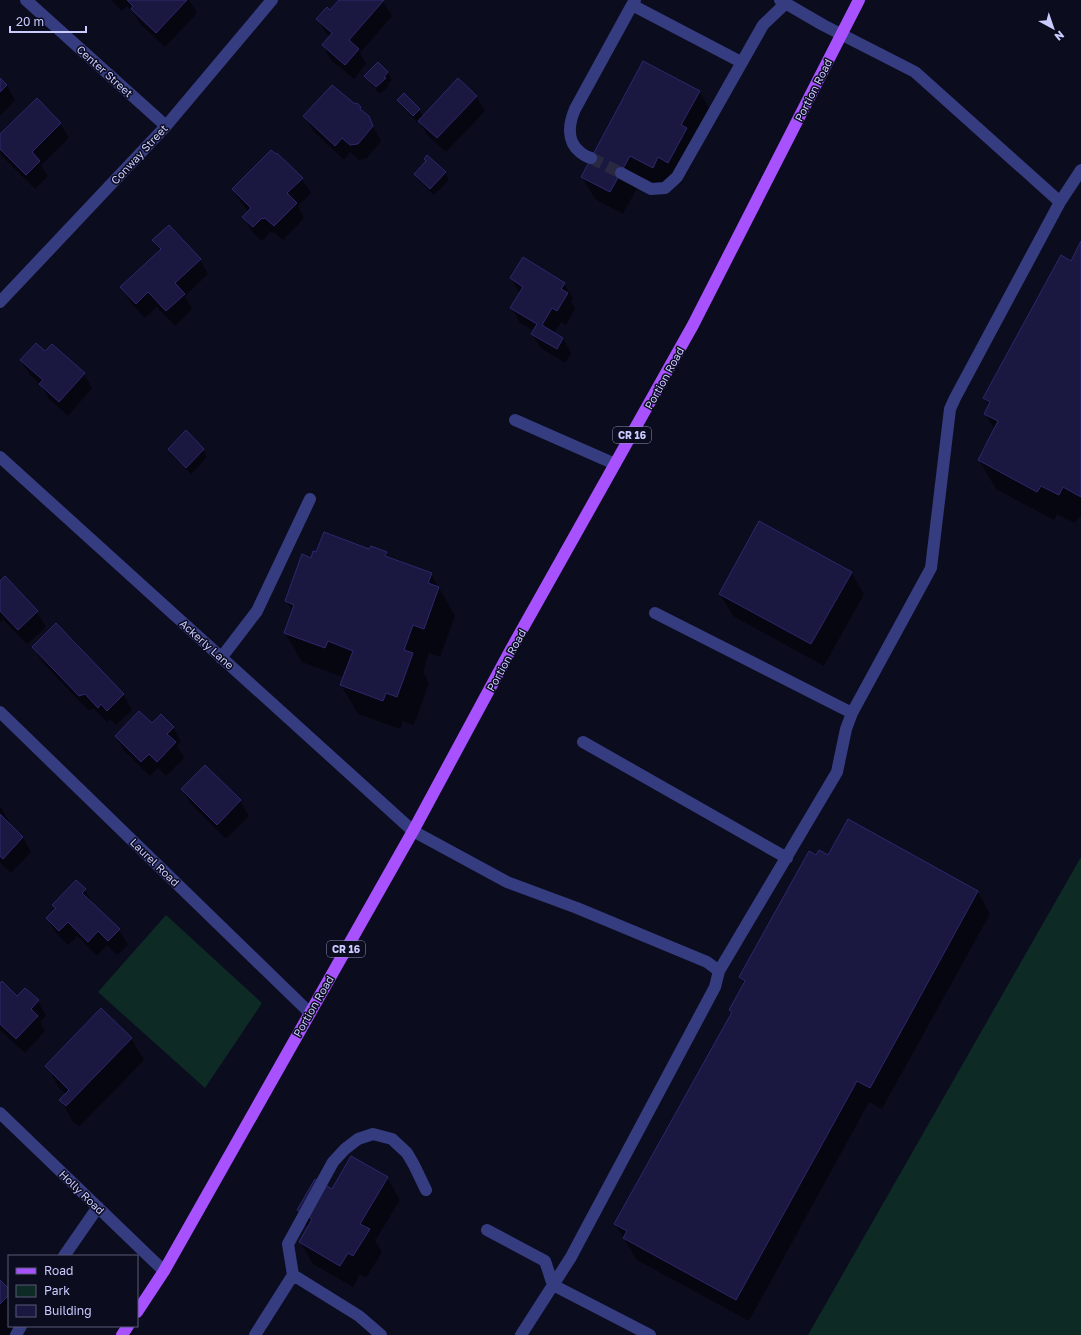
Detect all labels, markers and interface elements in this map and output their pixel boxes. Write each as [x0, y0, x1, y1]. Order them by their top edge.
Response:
scale bar [10, 8, 86, 34]
north arrow [1033, 8, 1073, 48]
text: 20 m [16, 14, 44, 29]
text: N [1052, 28, 1067, 44]
street label: Center Street [74, 42, 136, 100]
street label: Portion Road [792, 56, 834, 124]
street label: Conway Street [108, 121, 170, 187]
street label: Portion Road [642, 345, 686, 411]
road number: CR 16 [613, 427, 651, 443]
street label: Ackerly Lane [177, 616, 237, 672]
street label: Portion Road [484, 627, 528, 693]
street label: Laurel Road [128, 835, 182, 889]
road number: CR 16 [327, 941, 365, 957]
street label: Portion Road [290, 973, 336, 1039]
street label: Holly Road [57, 1167, 107, 1217]
legend [8, 1255, 138, 1327]
text: Road [44, 1263, 73, 1278]
text: Park [44, 1283, 70, 1298]
text: Building [44, 1303, 92, 1318]

